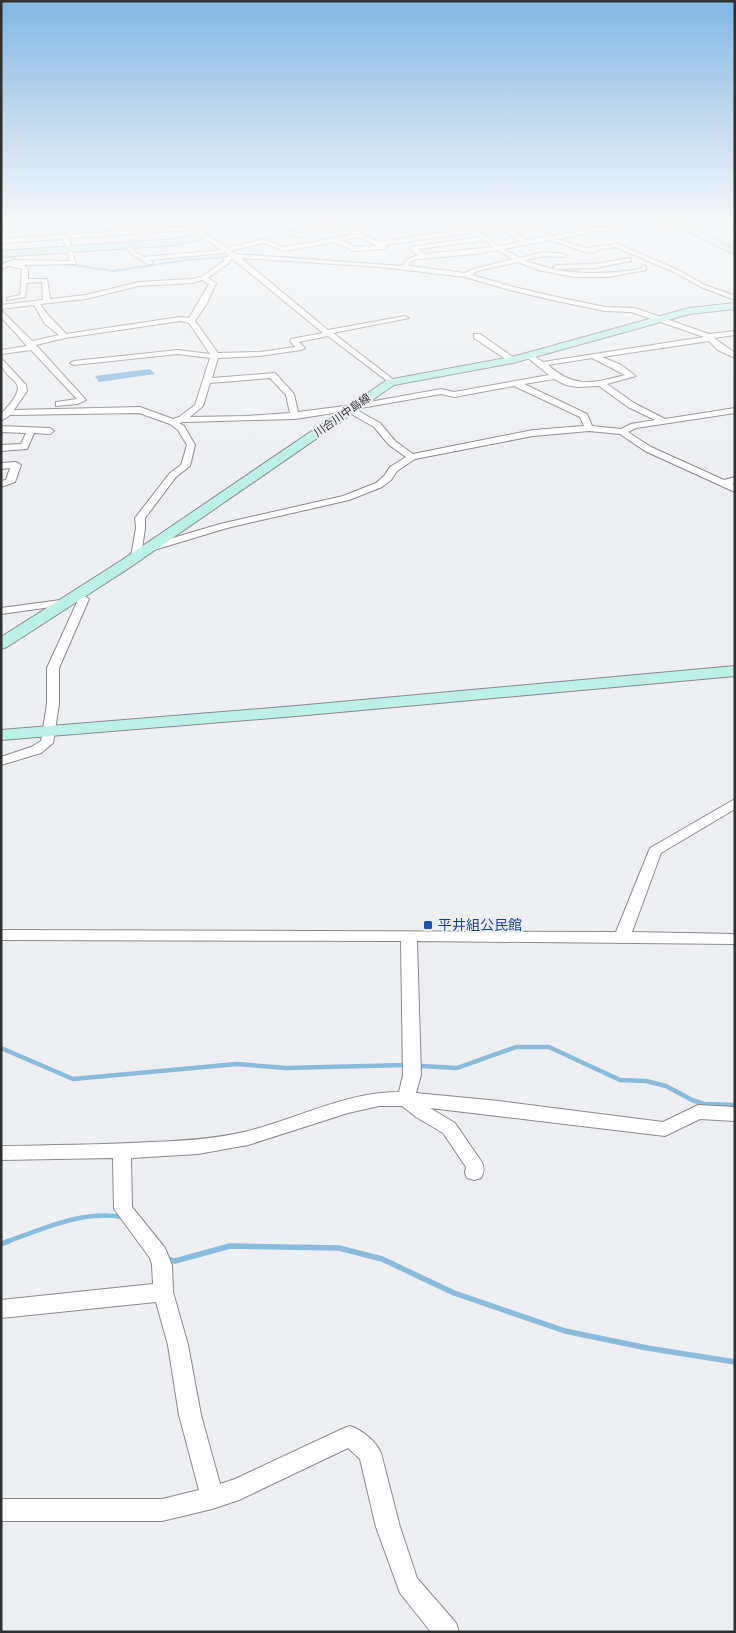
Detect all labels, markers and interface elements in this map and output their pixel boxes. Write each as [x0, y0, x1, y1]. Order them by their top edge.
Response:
street label: 川合川中島線 [312, 391, 373, 440]
place label: 平井組公民館 [438, 917, 522, 934]
marker: 平井組公民館 [422, 919, 434, 931]

